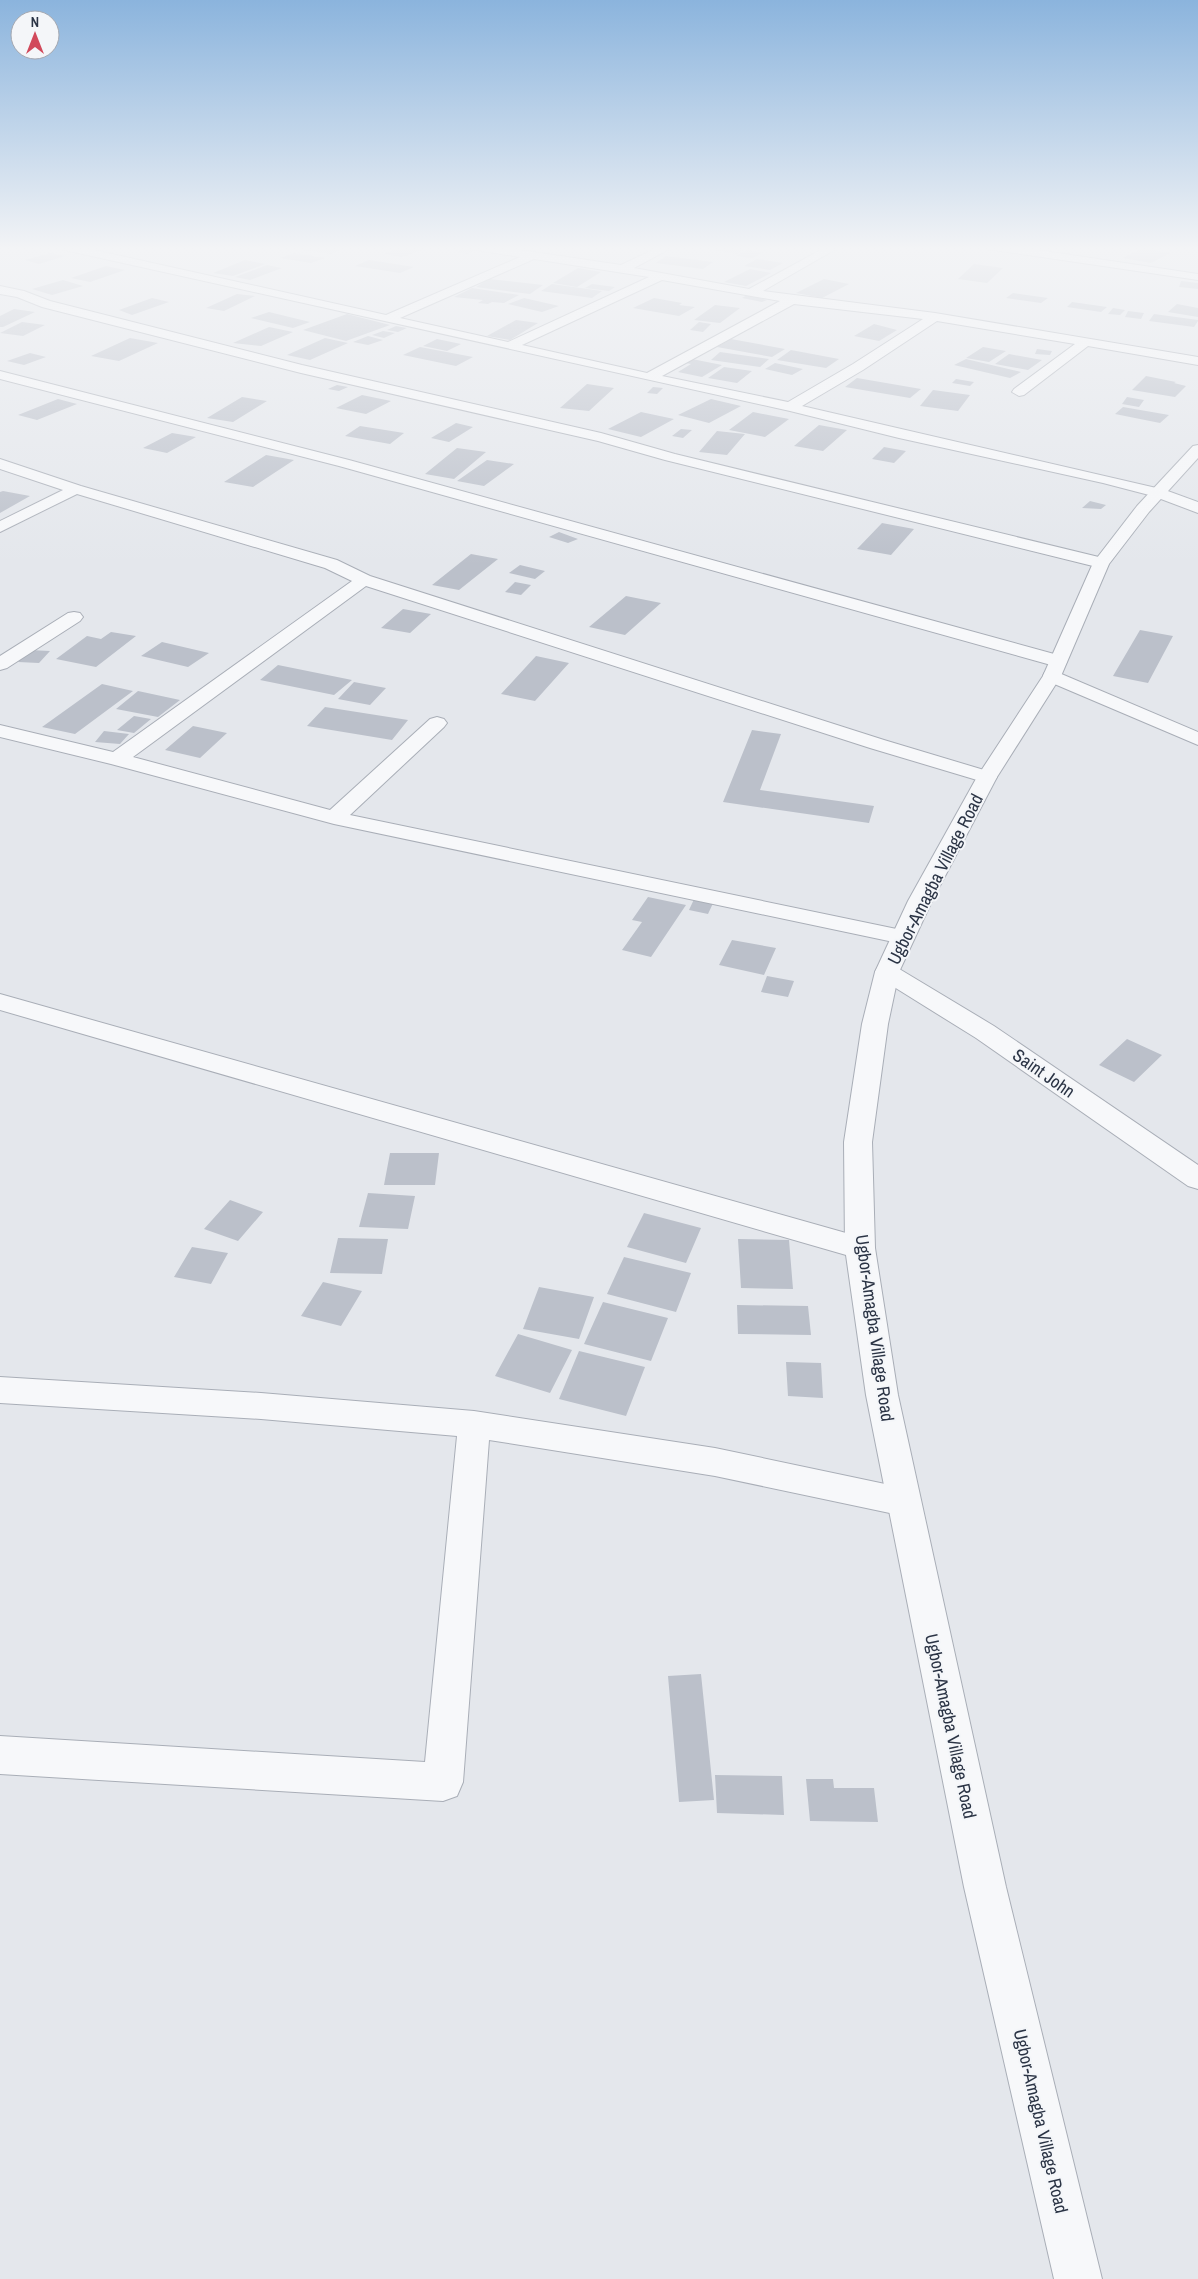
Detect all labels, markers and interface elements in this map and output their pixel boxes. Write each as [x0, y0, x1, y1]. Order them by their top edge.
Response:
north arrow [10, 10, 60, 60]
text: N [31, 13, 39, 31]
street label: Ugbor-Amagba Village Road [881, 789, 989, 969]
street label: Saint John [1008, 1043, 1080, 1103]
street label: Ugbor-Amagba Village Road [850, 1233, 900, 1423]
street label: Ugbor-Amagba Village Road [919, 1631, 983, 1821]
street label: Ugbor-Amagba Village Road [1008, 2026, 1074, 2216]

